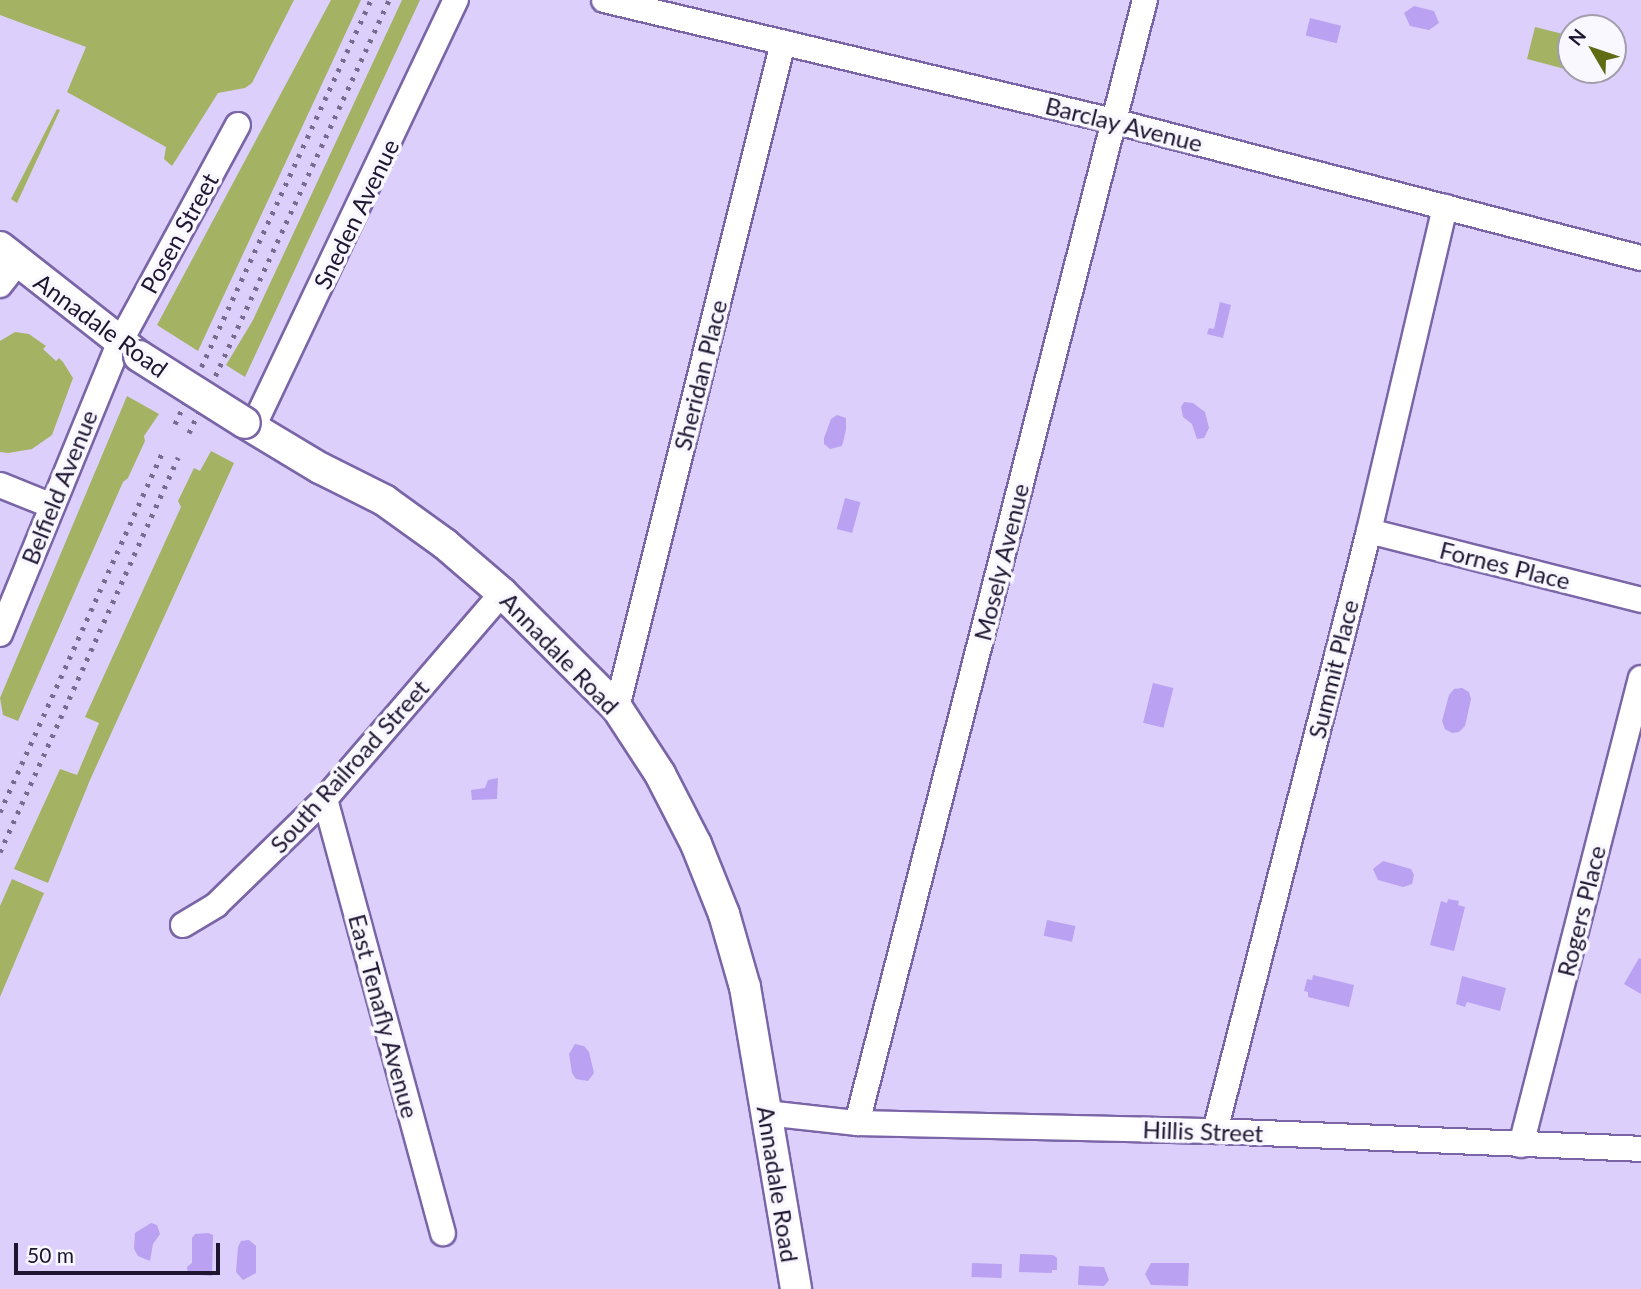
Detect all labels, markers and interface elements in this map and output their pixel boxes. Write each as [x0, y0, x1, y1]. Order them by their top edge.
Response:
north arrow [1557, 14, 1627, 84]
text: N [1563, 24, 1590, 50]
street label: Barclay Avenue [1042, 90, 1206, 158]
street label: Sneden Avenue [307, 134, 405, 294]
street label: Posen Street [134, 168, 224, 298]
street label: Annadale Road [29, 267, 173, 383]
street label: Sheridan Place [667, 297, 733, 453]
street label: Belfield Avenue [15, 405, 103, 569]
street label: Mosely Avenue [967, 480, 1035, 644]
street label: Fornes Place [1437, 535, 1573, 595]
street label: Annadale Road [495, 586, 625, 720]
street label: Summit Place [1302, 597, 1364, 741]
street label: South Railroad Street [264, 674, 434, 858]
street label: Rogers Place [1551, 843, 1611, 979]
street label: East Tenafly Avenue [343, 910, 425, 1122]
street label: Annadale Road [751, 1104, 805, 1264]
street label: Hillis Street [1142, 1115, 1264, 1147]
scale bar [18, 1230, 224, 1274]
text: 50 m [27, 1242, 74, 1267]

